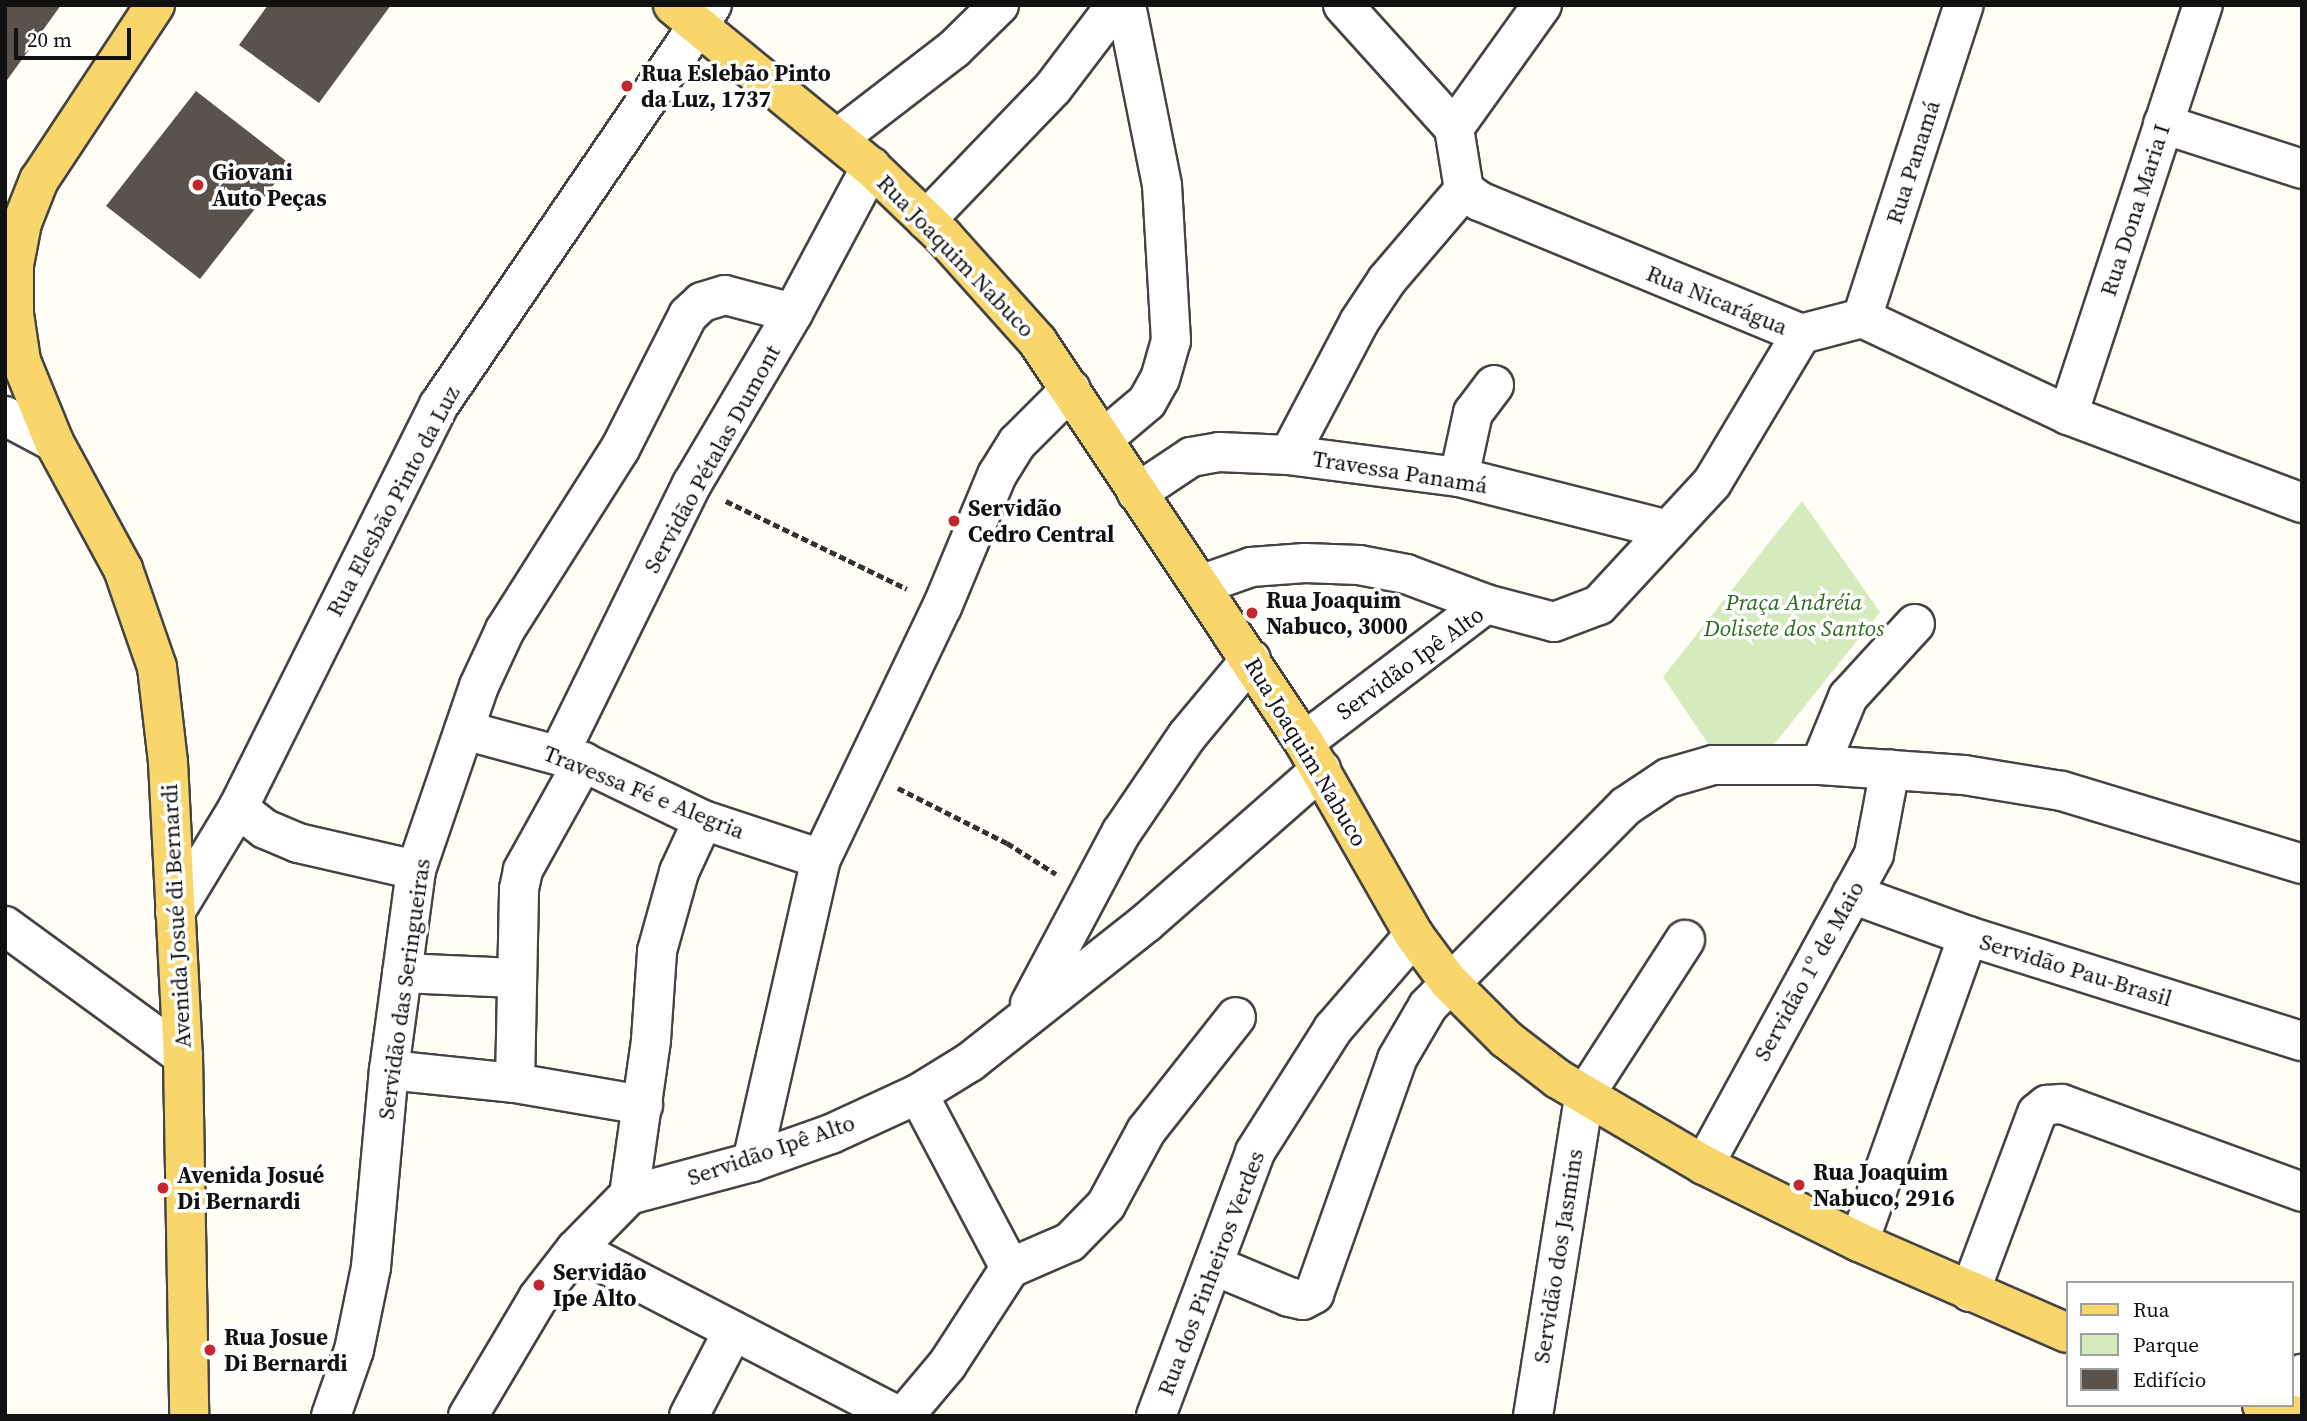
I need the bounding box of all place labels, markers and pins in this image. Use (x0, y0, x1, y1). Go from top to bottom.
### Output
place label: Rua Eslebão Pinto da Luz, 1737 (641, 59, 831, 113)
marker: Rua Eslebão Pinto da Luz, 1737 (619, 78, 635, 94)
place label: Giovani Auto Peças (212, 158, 327, 212)
marker: Giovani Auto Peças (190, 177, 206, 193)
place label: Servidão Cedro Central (968, 494, 1115, 548)
marker: Servidão Cedro Central (946, 513, 962, 529)
place label: Rua Joaquim Nabuco, 3000 (1266, 586, 1408, 640)
marker: Rua Joaquim Nabuco, 3000 (1244, 605, 1260, 621)
place label: Rua Joaquim Nabuco, 2916 (1813, 1158, 1955, 1212)
place label: Avenida Josué Di Bernardi (177, 1161, 324, 1215)
marker: Rua Joaquim Nabuco, 2916 (1791, 1177, 1807, 1193)
marker: Avenida Josué Di Bernardi (155, 1180, 171, 1196)
place label: Servidão Ipe Alto (553, 1258, 647, 1312)
marker: Servidão Ipe Alto (531, 1277, 547, 1293)
place label: Rua Josue Di Bernardi (224, 1323, 348, 1377)
marker: Rua Josue Di Bernardi (202, 1342, 218, 1358)

